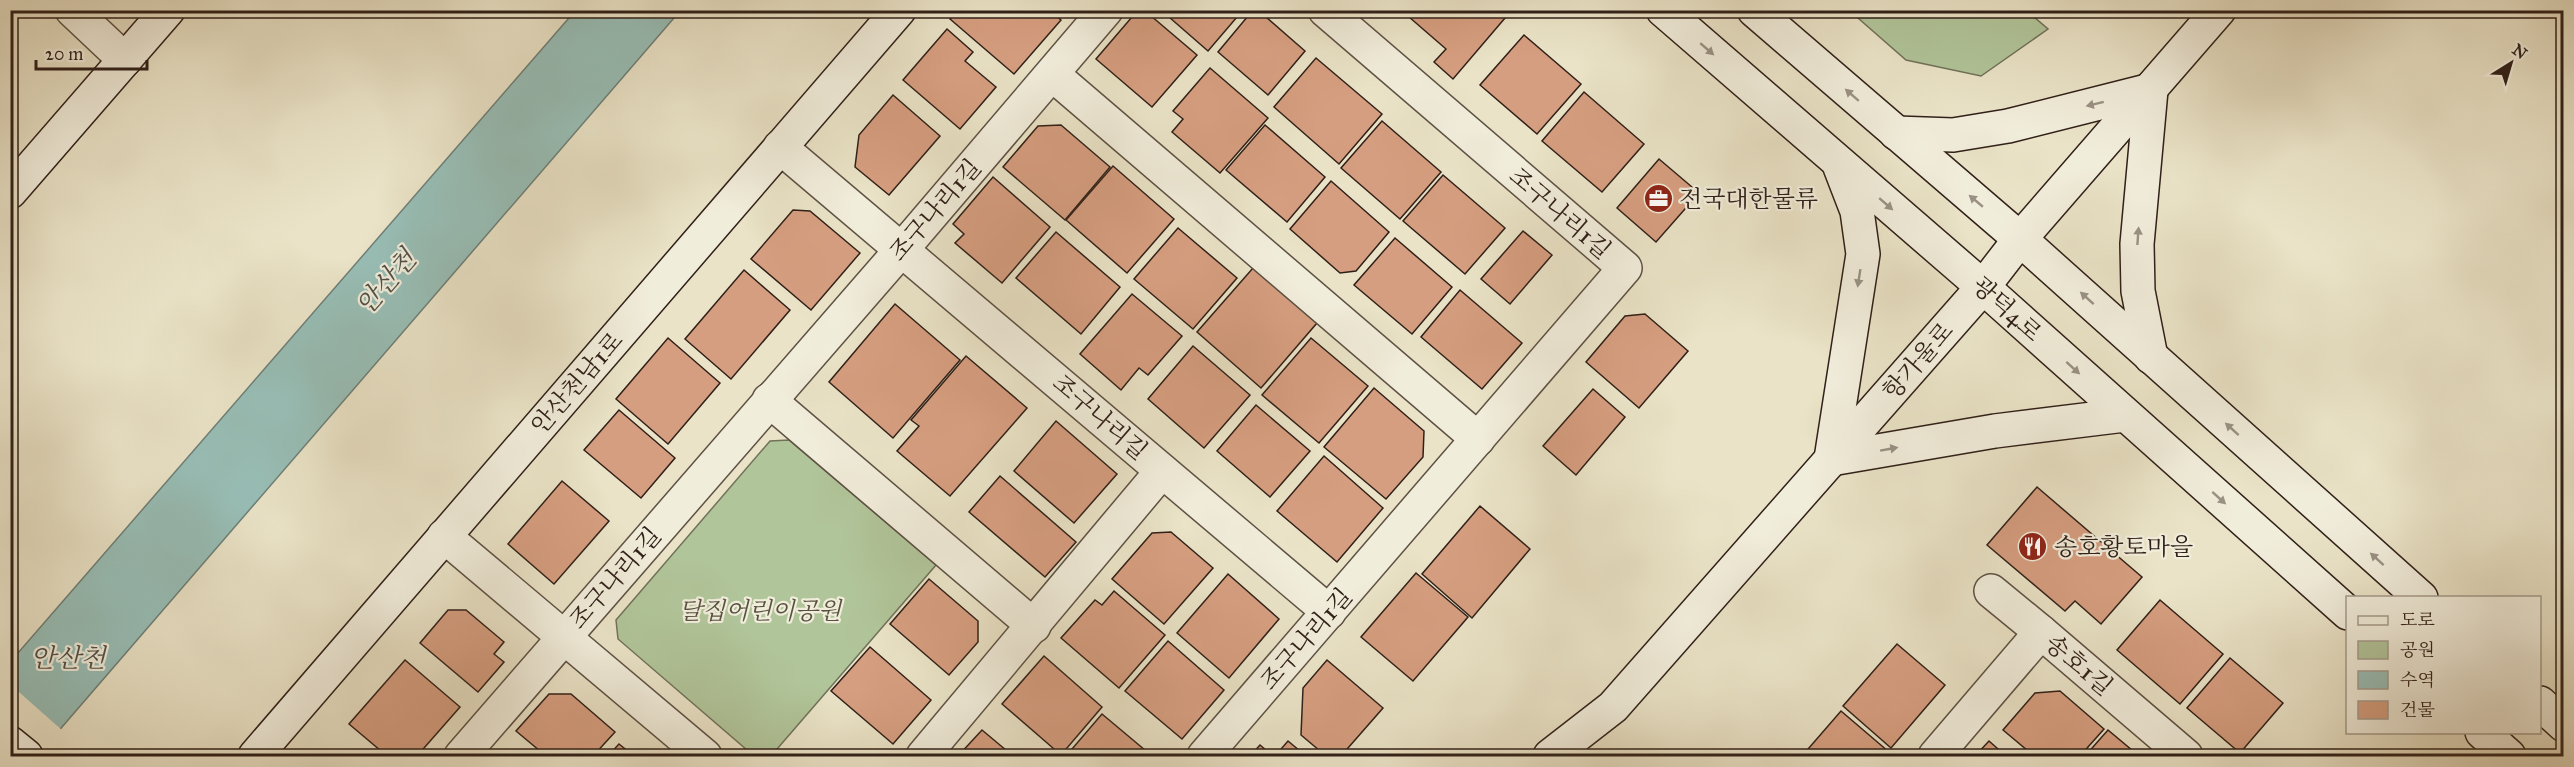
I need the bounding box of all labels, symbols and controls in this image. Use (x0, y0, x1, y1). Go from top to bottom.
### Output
scale bar (36, 33, 147, 71)
north arrow (2481, 33, 2541, 93)
text: N (2509, 40, 2531, 63)
one-way arrow (1699, 42, 1714, 55)
text: 20 m (45, 43, 83, 65)
one-way arrow (1845, 89, 1860, 102)
one-way arrow (2085, 100, 2103, 109)
street label: 조구나리1길 (883, 153, 987, 267)
street label: 조구나리1길 (1503, 161, 1617, 265)
office icon: 전국대한물류 (1642, 183, 1674, 215)
place label: 전국대한물류 (1679, 184, 1818, 214)
one-way arrow (1969, 195, 1984, 208)
one-way arrow (1878, 197, 1893, 210)
one-way arrow (2133, 227, 2142, 246)
water label: 안산천 (349, 242, 424, 321)
one-way arrow (1854, 269, 1863, 288)
street label: 광덕4로 (1966, 270, 2048, 348)
one-way arrow (2079, 291, 2094, 305)
street label: 항가울로 (1876, 316, 1960, 406)
street label: 안산천남1로 (525, 326, 629, 440)
one-way arrow (2066, 361, 2081, 375)
street label: 조구나리길 (1046, 368, 1154, 466)
one-way arrow (2224, 422, 2239, 436)
one-way arrow (1880, 444, 1899, 453)
one-way arrow (2211, 491, 2226, 504)
street label: 조구나리1길 (563, 521, 667, 635)
restaurant icon: 송호황토마을 (2017, 531, 2049, 563)
place label: 송호황토마을 (2054, 532, 2193, 562)
one-way arrow (2370, 553, 2385, 566)
street label: 조구나리1길 (1254, 582, 1358, 696)
park label: 달집어린이공원 (679, 596, 843, 626)
legend (2346, 596, 2541, 734)
text: 도로 (2400, 609, 2435, 631)
street label: 송호1길 (2039, 628, 2119, 702)
text: 공원 (2400, 639, 2435, 661)
water label: 안산천 (30, 642, 108, 674)
text: 수역 (2400, 669, 2435, 691)
text: 건물 (2400, 699, 2435, 721)

